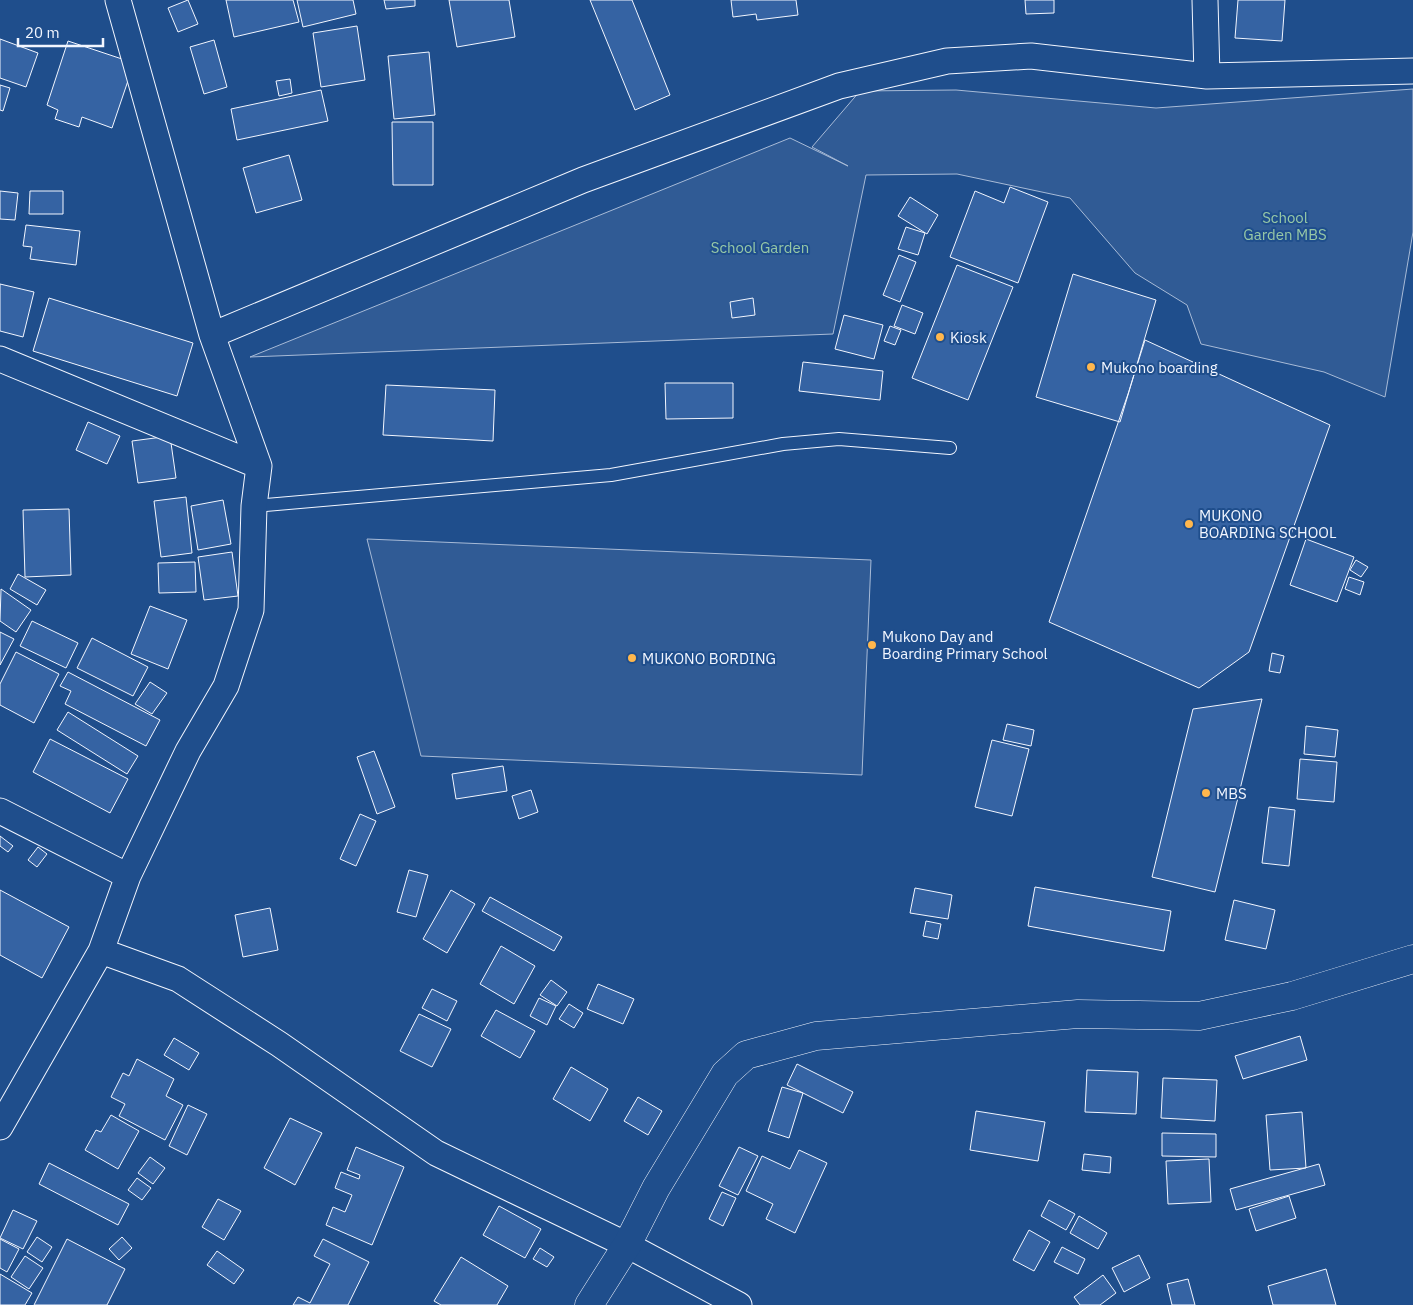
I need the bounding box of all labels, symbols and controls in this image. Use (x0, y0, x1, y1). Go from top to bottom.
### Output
scale bar (18, 15, 102, 47)
text: 20 m (25, 23, 60, 42)
park label: School Garden MBS (1243, 208, 1327, 244)
park label: School Garden (711, 238, 809, 257)
place label: Kiosk (950, 328, 987, 347)
marker: Kiosk (934, 331, 946, 343)
place label: Mukono boarding (1101, 358, 1218, 377)
marker: Mukono boarding (1085, 361, 1097, 373)
place label: MUKONO BOARDING SCHOOL (1199, 506, 1337, 542)
marker: MUKONO BOARDING SCHOOL (1183, 518, 1195, 530)
place label: Mukono Day and Boarding Primary School (882, 627, 1048, 663)
marker: Mukono Day and Boarding Primary School (866, 639, 878, 651)
place label: MUKONO BORDING (642, 649, 776, 668)
marker: MUKONO BORDING (626, 652, 638, 664)
place label: MBS (1216, 784, 1247, 803)
marker: MBS (1200, 787, 1212, 799)

